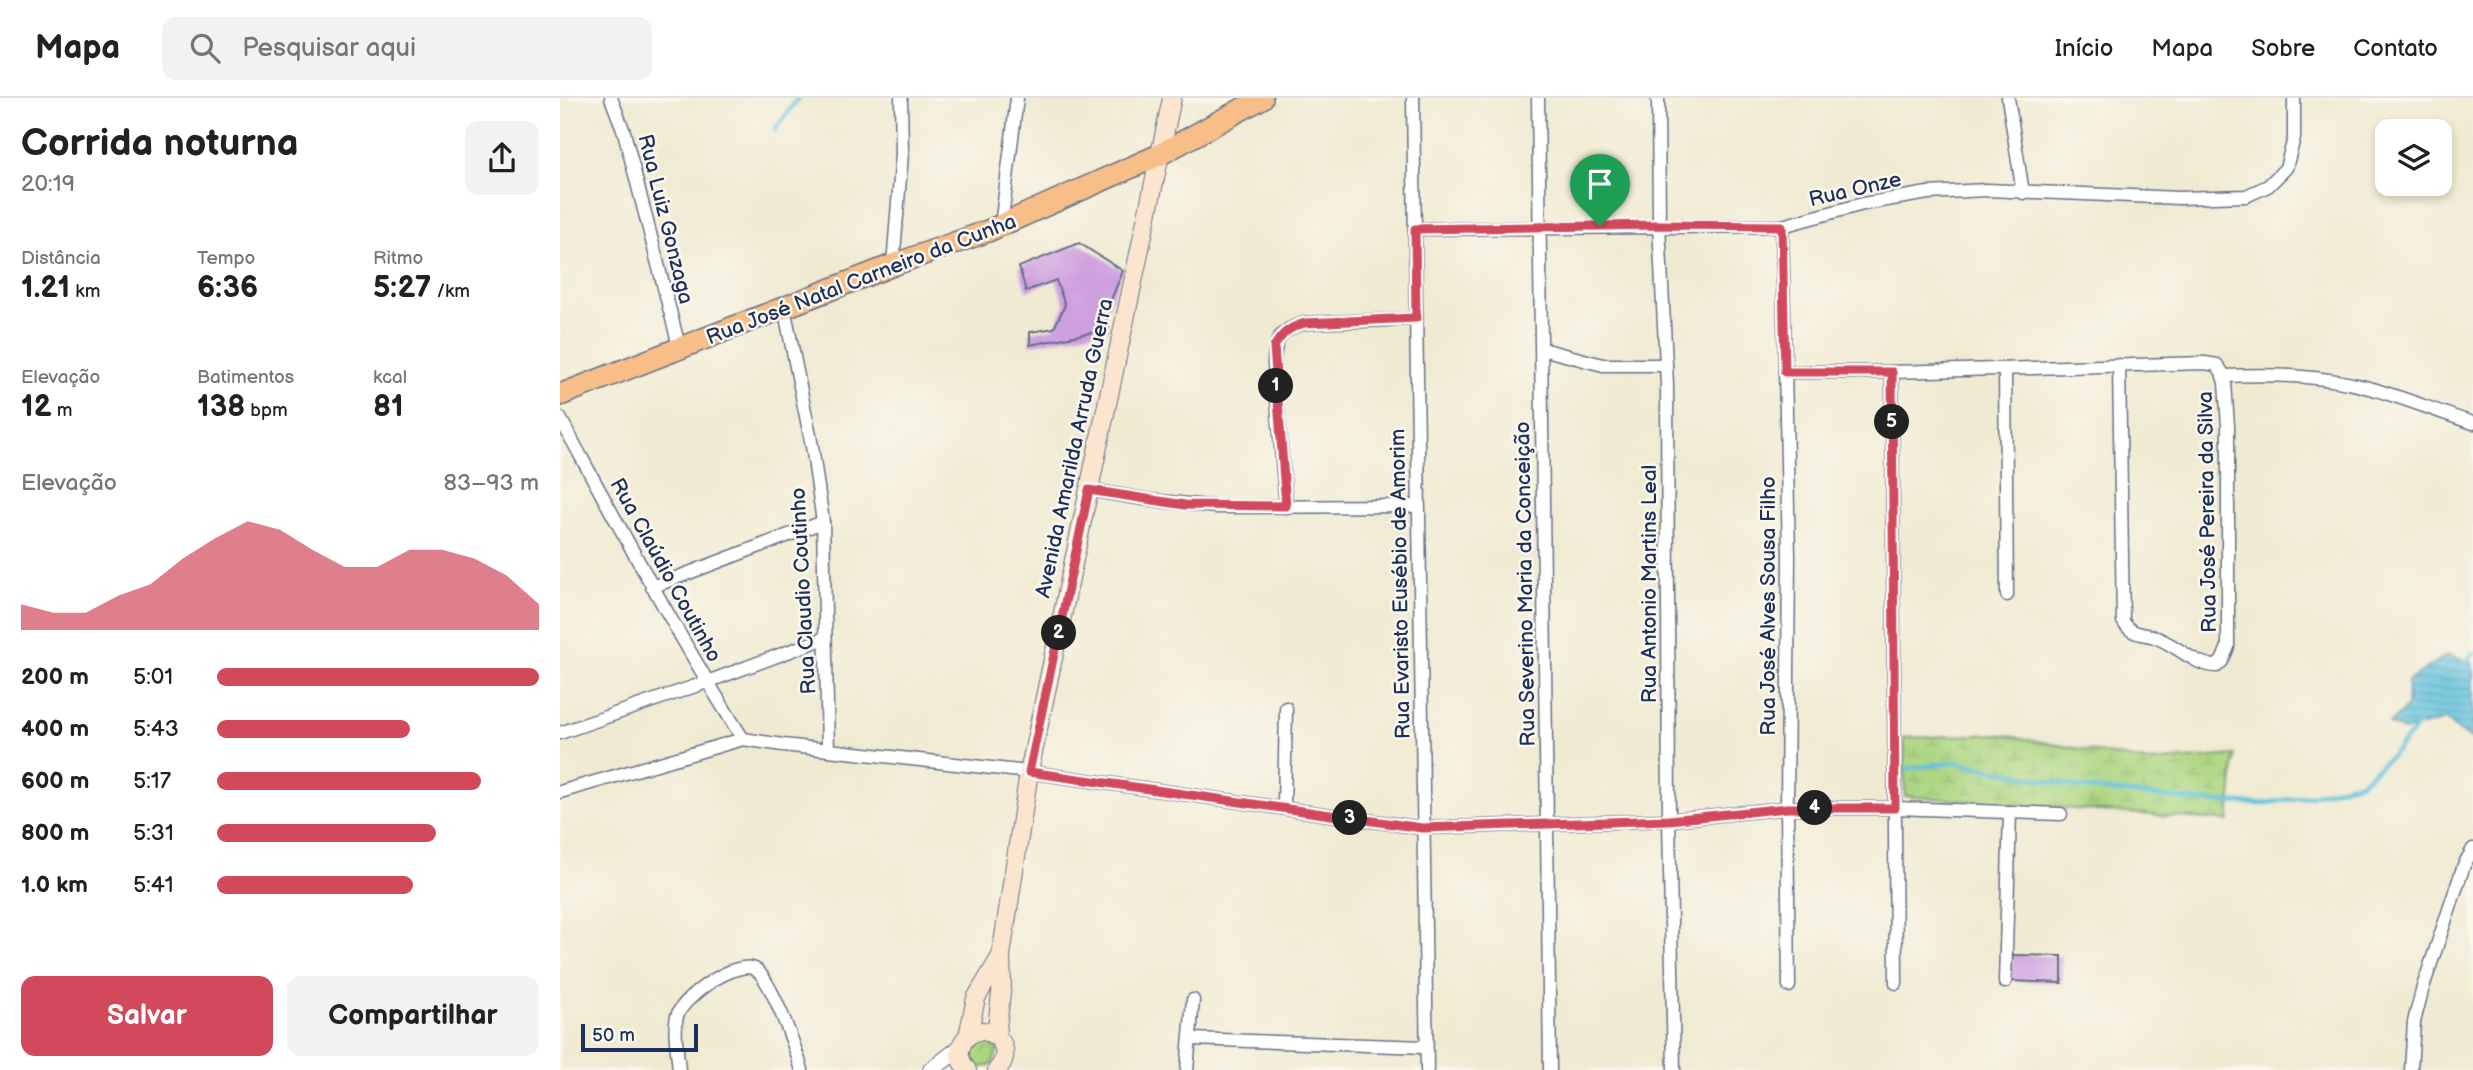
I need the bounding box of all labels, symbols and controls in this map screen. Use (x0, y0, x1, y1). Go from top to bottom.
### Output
search box (162, 17, 652, 80)
text: Mapa (35, 28, 120, 68)
icon: search (186, 29, 224, 67)
text: Pesquisar aqui (242, 33, 416, 64)
text: Início (2055, 34, 2113, 63)
text: Mapa (2151, 34, 2213, 63)
text: Sobre (2251, 34, 2315, 63)
text: Contato (2353, 34, 2438, 63)
map controls (2375, 119, 2452, 196)
button: layers (2375, 119, 2452, 196)
text: Corrida noturna (21, 121, 299, 166)
button: share (465, 121, 539, 195)
street label: Rua Luiz Gonzaga (632, 132, 699, 306)
pin (1570, 154, 1630, 226)
icon: arrive (1581, 165, 1619, 203)
street label: Rua Onze (1806, 167, 1904, 212)
text: 20:19 (21, 170, 75, 198)
street label: Rua José Natal Carneiro da Cunha (703, 209, 1020, 350)
text: Distância (21, 247, 101, 270)
text: Tempo (197, 247, 255, 270)
text: Ritmo (373, 247, 423, 270)
text: 1.21 (21, 270, 70, 306)
text: 6:36 (197, 270, 258, 306)
text: 5:27 (373, 270, 431, 306)
text: km (70, 280, 100, 303)
text: /km (431, 280, 470, 303)
street label: Avenida Amarilda Arruda Guerra (1031, 296, 1118, 600)
text: Elevação (21, 366, 100, 389)
text: Batimentos (197, 366, 294, 389)
text: kcal (373, 366, 407, 389)
pin: 1 (1258, 368, 1294, 404)
text: 1 (1272, 374, 1280, 397)
text: 12 (21, 389, 52, 425)
text: 138 (197, 389, 245, 425)
text: 81 (373, 389, 404, 425)
street label: Rua José Pereira da Silva (2193, 391, 2222, 633)
text: m (52, 399, 72, 422)
text: bpm (245, 399, 288, 422)
pin: 5 (1874, 404, 1910, 440)
text: 5 (1886, 410, 1897, 433)
street label: Rua Severino Maria da Conceição (1510, 421, 1541, 747)
street label: Rua Evaristo Eusébio de Amorim (1385, 429, 1416, 739)
street label: Rua Antonio Martins Leal (1637, 465, 1662, 703)
text: Elevação (21, 469, 117, 497)
text: 83–93 m (444, 469, 539, 497)
street label: Rua Claúdio Coutinho (605, 474, 727, 667)
street label: Rua José Alves Sousa Filho (1756, 476, 1781, 736)
street label: Rua Claudio Coutinho (786, 487, 821, 695)
pin: 2 (1042, 616, 1076, 650)
text: 2 (1053, 621, 1064, 644)
text: 200 m (21, 663, 89, 691)
text: 5:01 (133, 663, 173, 691)
text: 400 m (21, 715, 89, 743)
text: 5:43 (133, 715, 179, 743)
text: 600 m (21, 767, 89, 795)
text: 5:17 (133, 767, 171, 795)
pin: 4 (1798, 790, 1832, 826)
text: 4 (1809, 796, 1820, 819)
pin: 3 (1332, 800, 1368, 836)
text: 3 (1344, 806, 1355, 829)
text: 800 m (21, 819, 89, 847)
text: 5:31 (133, 819, 174, 847)
text: 1.0 km (21, 871, 88, 899)
text: 5:41 (133, 871, 174, 899)
button: Salvar (21, 976, 273, 1056)
button: Compartilhar (287, 976, 539, 1056)
scale bar (581, 1021, 698, 1053)
text: 50 m (592, 1024, 635, 1047)

